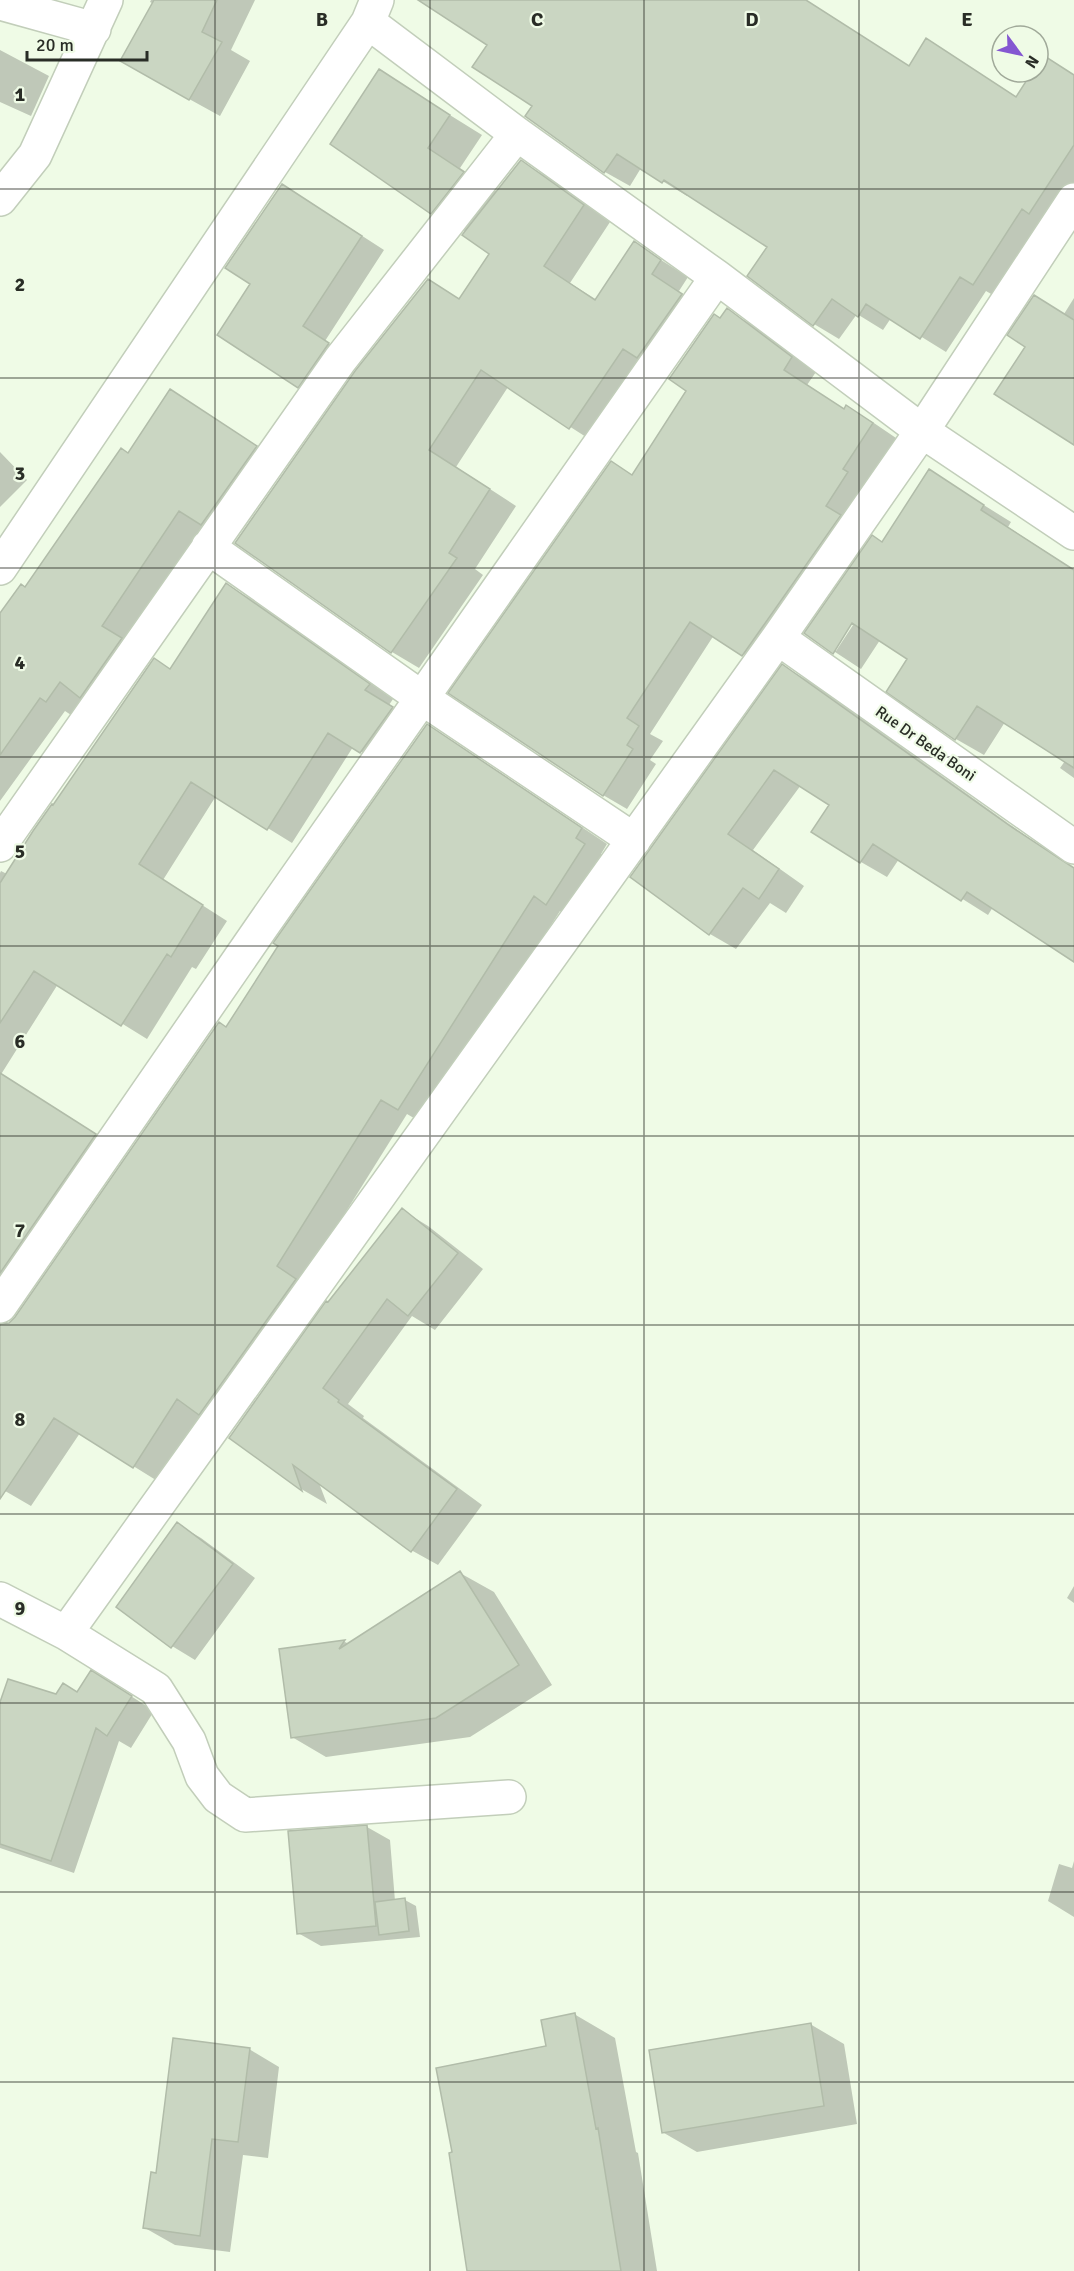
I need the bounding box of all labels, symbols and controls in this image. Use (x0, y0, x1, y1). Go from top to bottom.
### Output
text: B (316, 7, 328, 32)
text: C (531, 7, 543, 32)
text: D (745, 7, 759, 32)
text: E (961, 7, 973, 32)
scale bar (27, 24, 147, 62)
north arrow (990, 24, 1050, 84)
text: 20 m (36, 34, 74, 56)
text: N (1020, 52, 1043, 72)
text: 1 (15, 82, 26, 107)
text: 2 (15, 272, 25, 297)
text: 3 (15, 461, 25, 486)
text: 4 (15, 650, 26, 675)
street label: Rue Dr Beda Boni (871, 702, 980, 786)
text: 5 (15, 839, 25, 864)
text: 6 (15, 1029, 26, 1054)
text: 7 (15, 1218, 26, 1243)
text: 8 (15, 1407, 26, 1432)
text: 9 (15, 1596, 26, 1621)

